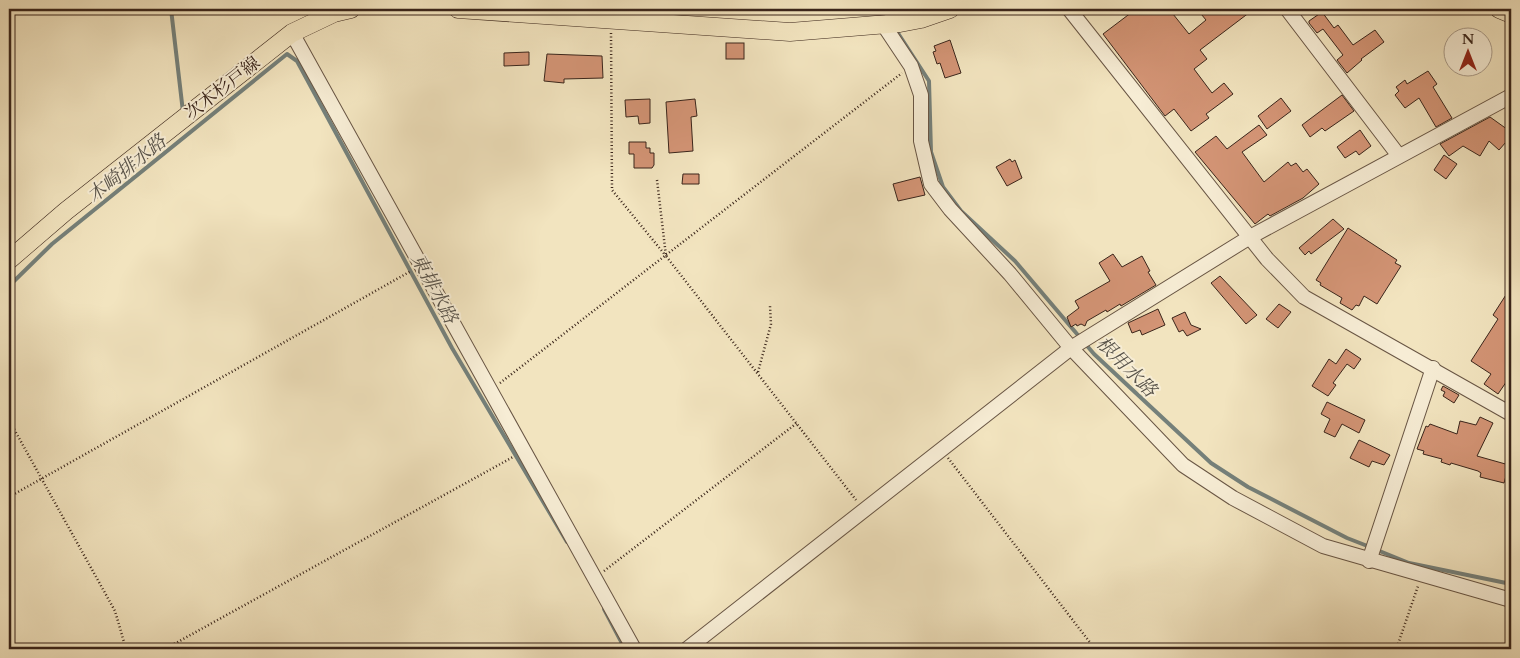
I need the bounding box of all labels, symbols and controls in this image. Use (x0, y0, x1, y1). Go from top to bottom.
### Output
north arrow (1442, 28, 1492, 78)
text: N (1462, 30, 1474, 49)
street label: 次木杉戸線 (179, 51, 265, 126)
water label: 木崎排水路 (82, 128, 173, 209)
water label: 東排水路 (405, 249, 464, 330)
water label: 根用水路 (1090, 331, 1164, 404)

